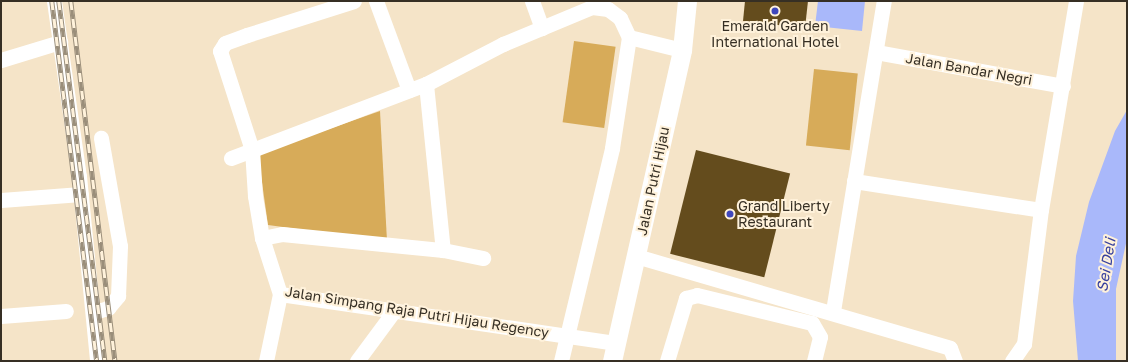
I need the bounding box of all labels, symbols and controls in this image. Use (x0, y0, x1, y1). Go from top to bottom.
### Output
marker: Emerald Garden International Hotel (770, 6, 780, 16)
place label: Emerald Garden International Hotel (711, 18, 839, 50)
street label: Jalan Bandar Negri (904, 50, 1034, 88)
street label: Jalan Putri Hijau (633, 125, 673, 237)
place label: Grand Liberty Restaurant (738, 198, 830, 230)
marker: Grand Liberty Restaurant (725, 209, 735, 219)
water label: Sei Deli (1093, 237, 1119, 293)
street label: Jalan Simpang Raja Putri Hijau Regency (284, 283, 550, 341)

